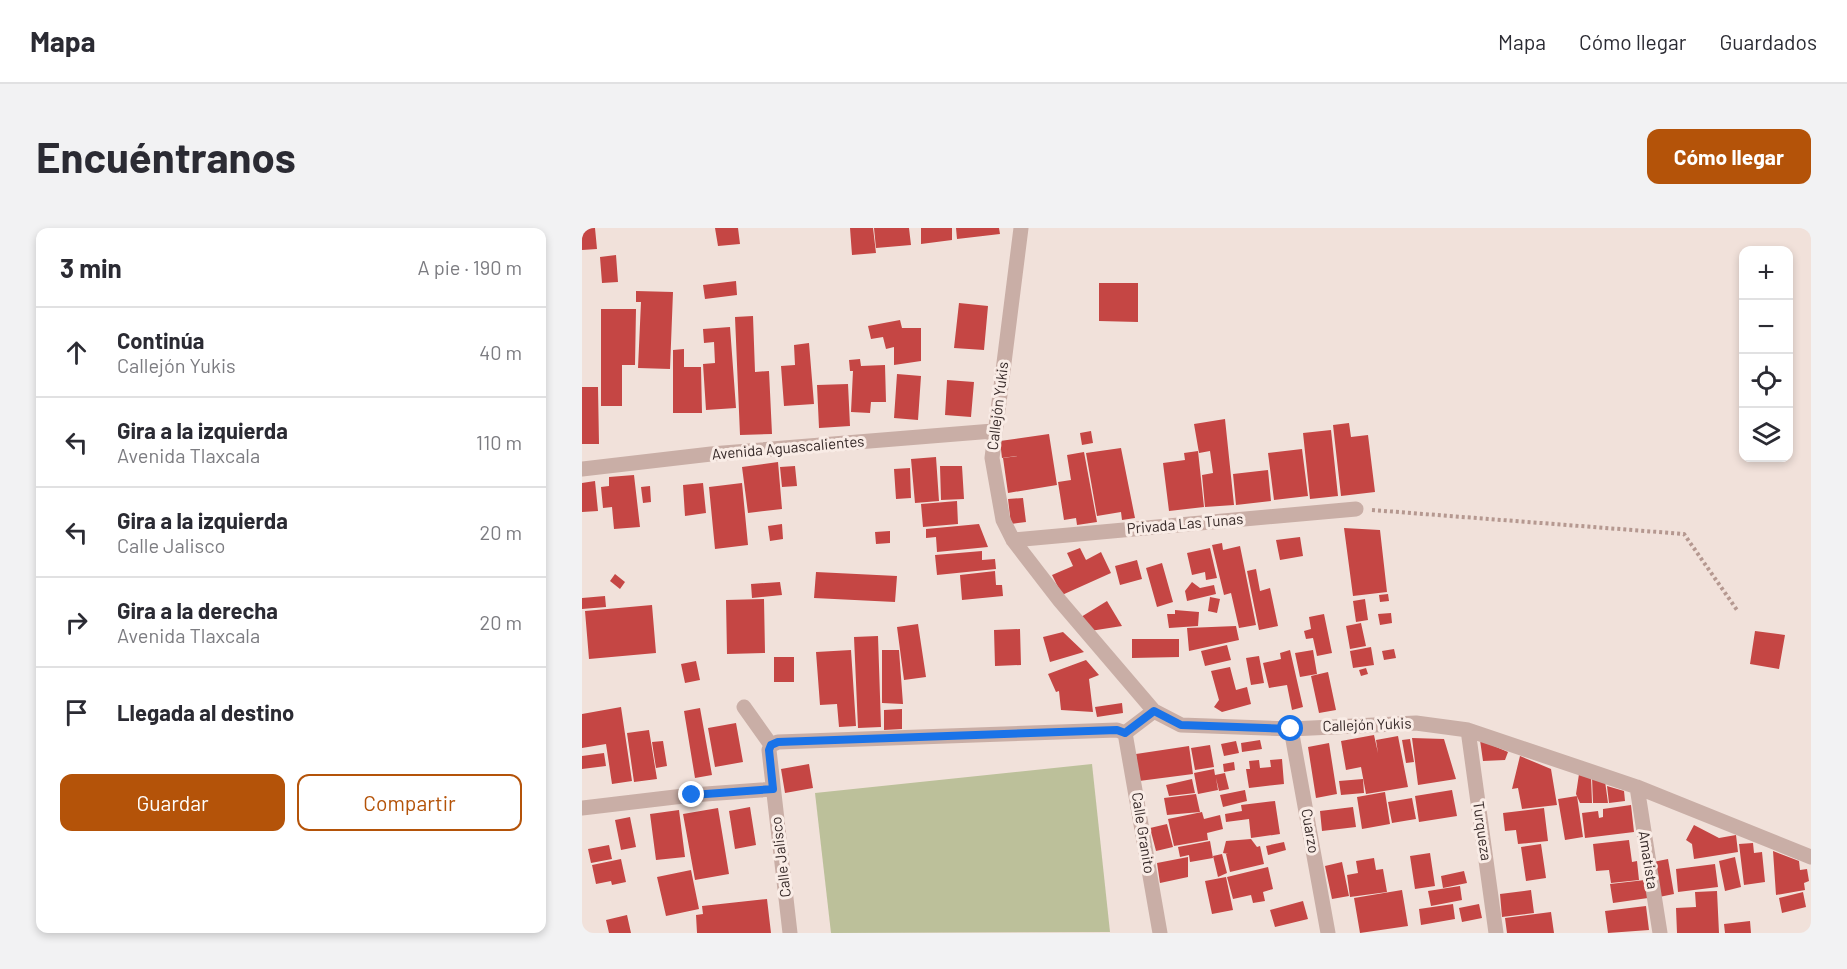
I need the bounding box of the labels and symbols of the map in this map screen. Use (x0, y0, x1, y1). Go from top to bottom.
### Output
street label: Callejón Yukis (983, 361, 1011, 451)
street label: Avenida Aguascalientes (711, 431, 865, 463)
street label: Privada Las Tunas (1126, 509, 1244, 537)
street label: Callejón Yukis (1322, 713, 1412, 735)
route start (1277, 715, 1303, 741)
route end (678, 781, 704, 807)
street label: Calle Granito (1129, 791, 1159, 875)
street label: Turqueza (1470, 800, 1496, 862)
street label: Cuarzo (1298, 807, 1324, 855)
street label: Calle Jalisco (766, 816, 794, 899)
street label: Amatista (1636, 829, 1662, 890)

